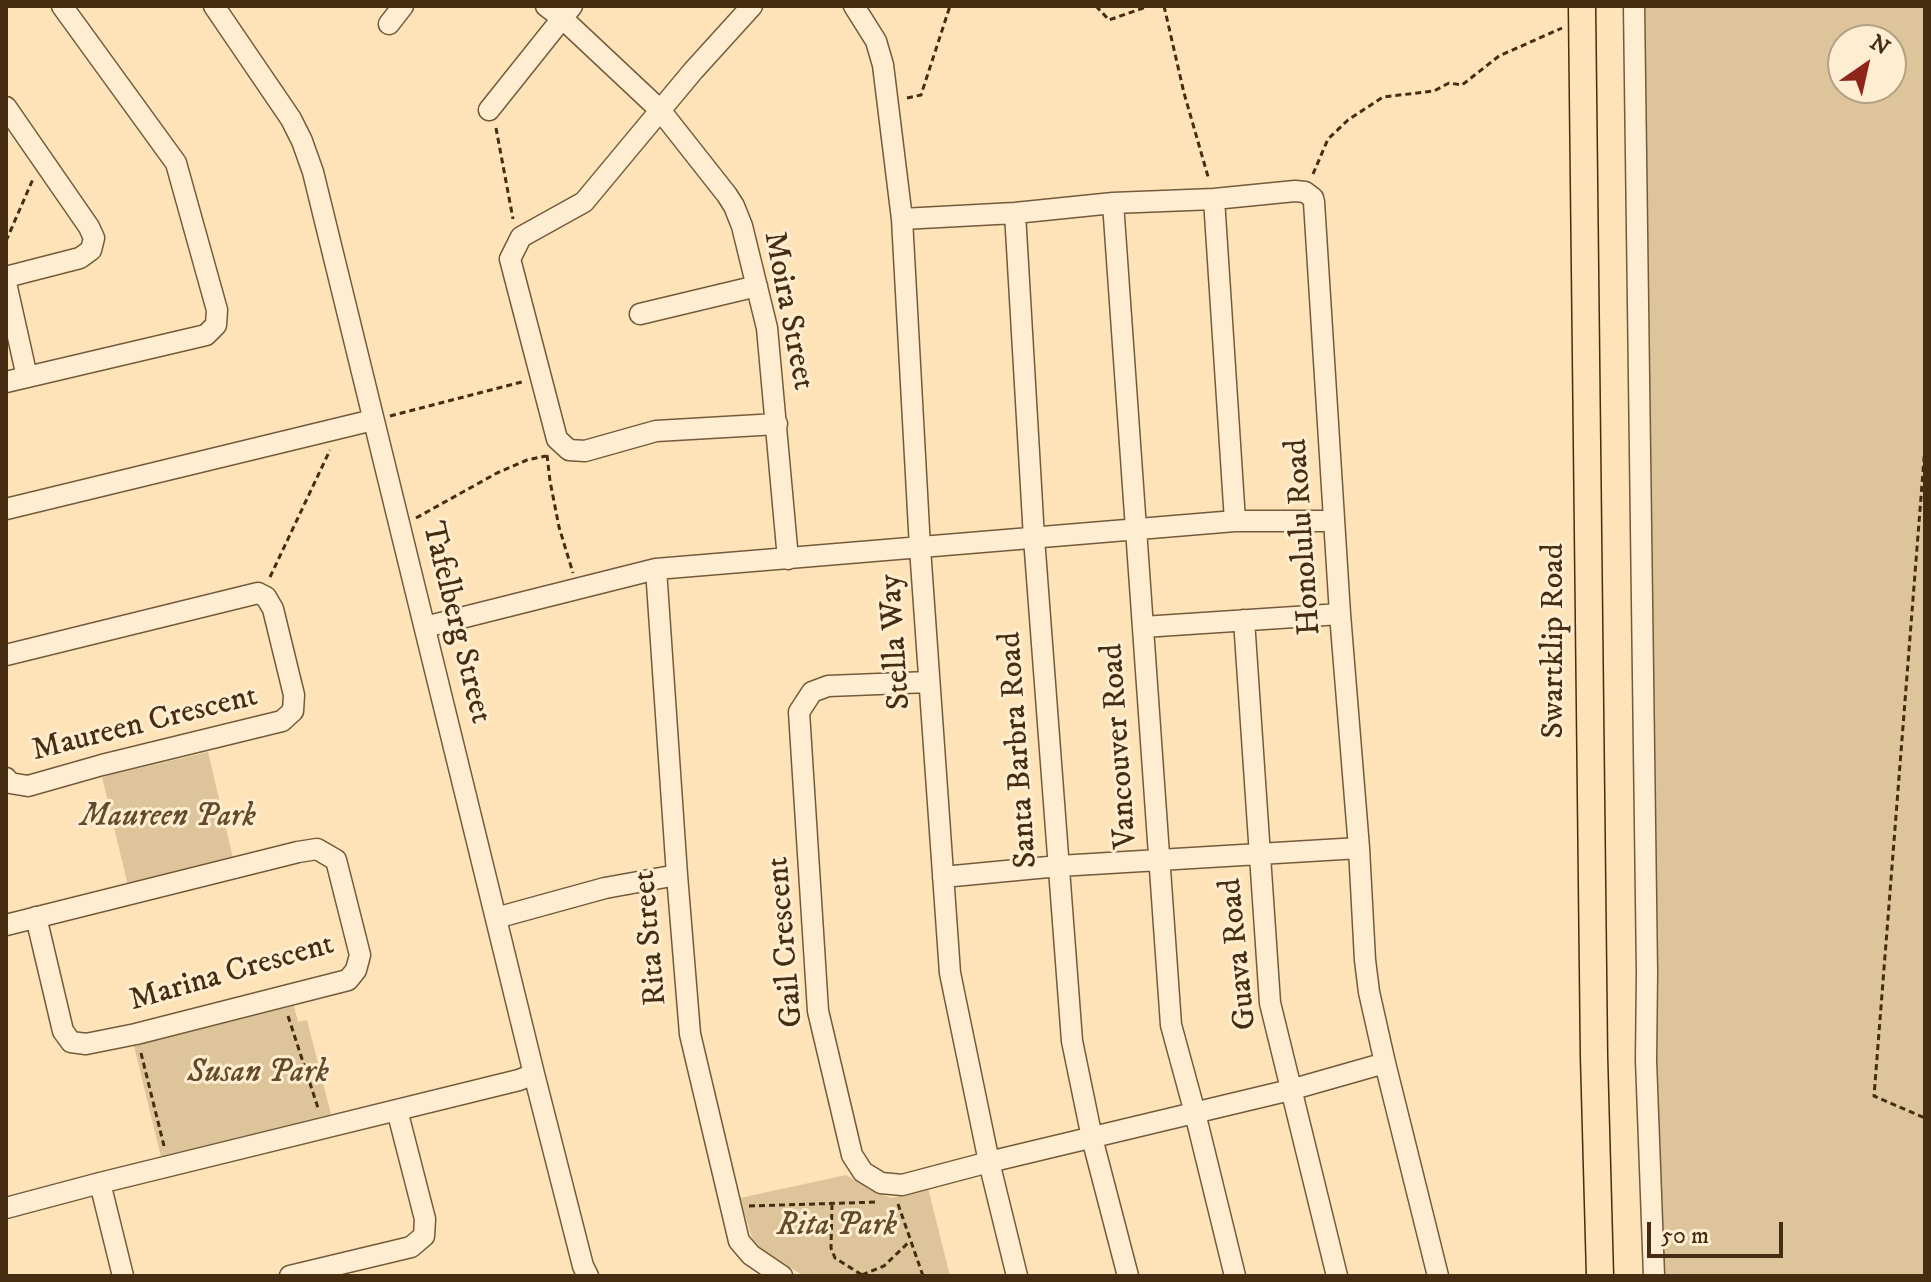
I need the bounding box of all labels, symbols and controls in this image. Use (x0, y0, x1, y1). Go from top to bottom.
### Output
north arrow (1827, 24, 1907, 104)
text: N (1865, 29, 1895, 62)
street label: Moira Street (753, 228, 821, 394)
street label: Honolulu Road (1279, 437, 1331, 637)
street label: Tafelberg Street (411, 518, 499, 728)
street label: Swartklip Road (1536, 543, 1574, 739)
street label: Stella Way (873, 573, 921, 711)
street label: Santa Barbra Road (993, 631, 1047, 869)
street label: Vancouver Road (1095, 642, 1147, 850)
street label: Maureen Crescent (28, 678, 262, 772)
park label: Maureen Park (80, 799, 256, 837)
street label: Gail Crescent (760, 855, 814, 1029)
street label: Rita Street (627, 869, 677, 1007)
street label: Guava Road (1213, 876, 1267, 1032)
street label: Marina Crescent (125, 926, 339, 1022)
park label: Susan Park (187, 1055, 329, 1093)
scale bar (1651, 1206, 1787, 1256)
park label: Rita Park (777, 1208, 897, 1246)
text: 50 m (1661, 1221, 1709, 1251)

